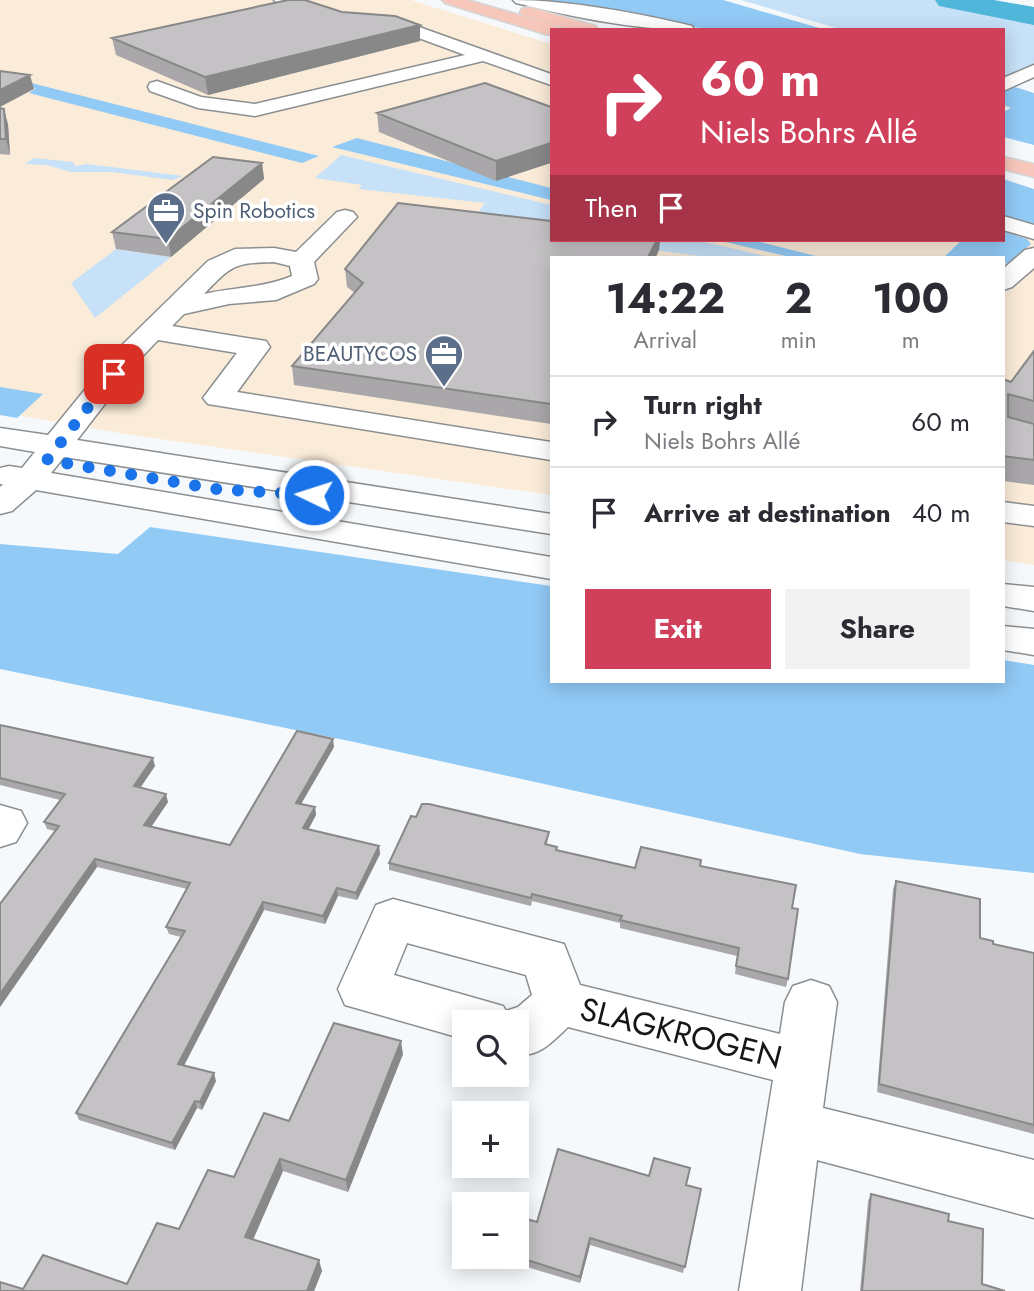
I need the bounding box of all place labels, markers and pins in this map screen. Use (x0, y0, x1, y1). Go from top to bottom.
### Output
office icon: Spin Robotics (145, 190, 187, 245)
place label: Spin Robotics (193, 196, 315, 226)
office icon: BEAUTYCOS (423, 333, 465, 388)
place label: BEAUTYCOS (303, 339, 417, 369)
pin (84, 344, 144, 404)

